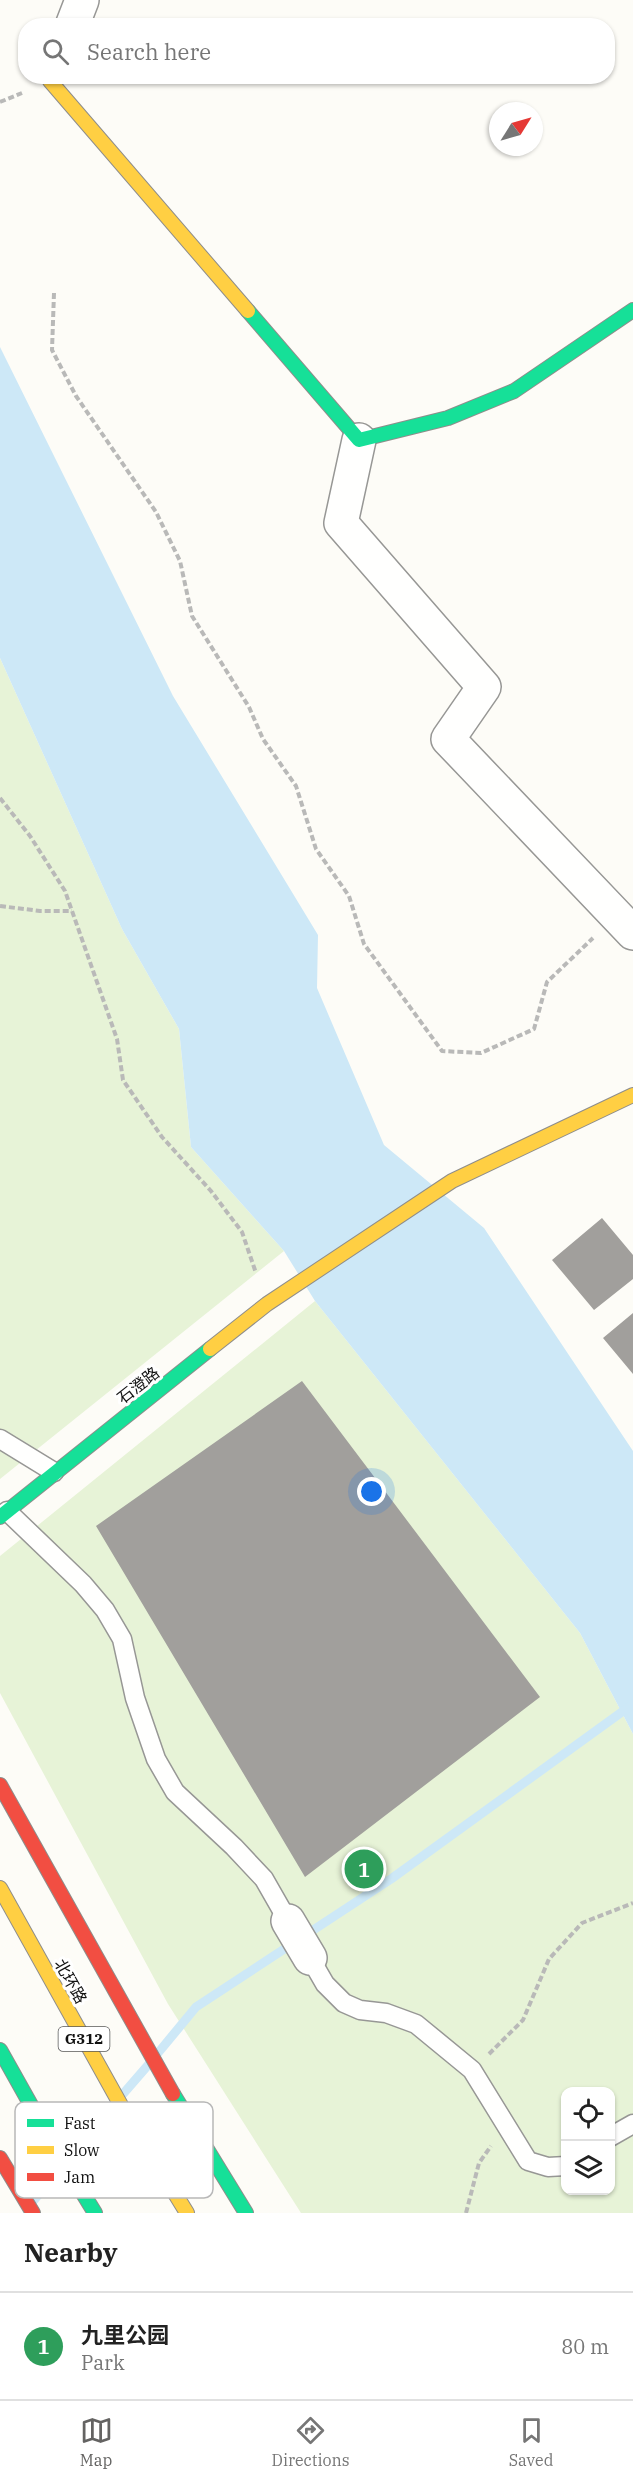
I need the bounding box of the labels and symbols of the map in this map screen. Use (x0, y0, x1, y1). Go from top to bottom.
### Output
north arrow (489, 102, 543, 156)
street label: 石澄路 (113, 1362, 163, 1408)
your location (357, 1477, 386, 1506)
pin: 1 (344, 1846, 384, 1892)
street label: 北环路 (51, 1955, 91, 2007)
road number: G312 (58, 2027, 110, 2051)
legend (15, 2102, 213, 2198)
text: Fast (64, 2113, 96, 2133)
text: Slow (64, 2140, 100, 2160)
text: Jam (64, 2167, 95, 2187)

